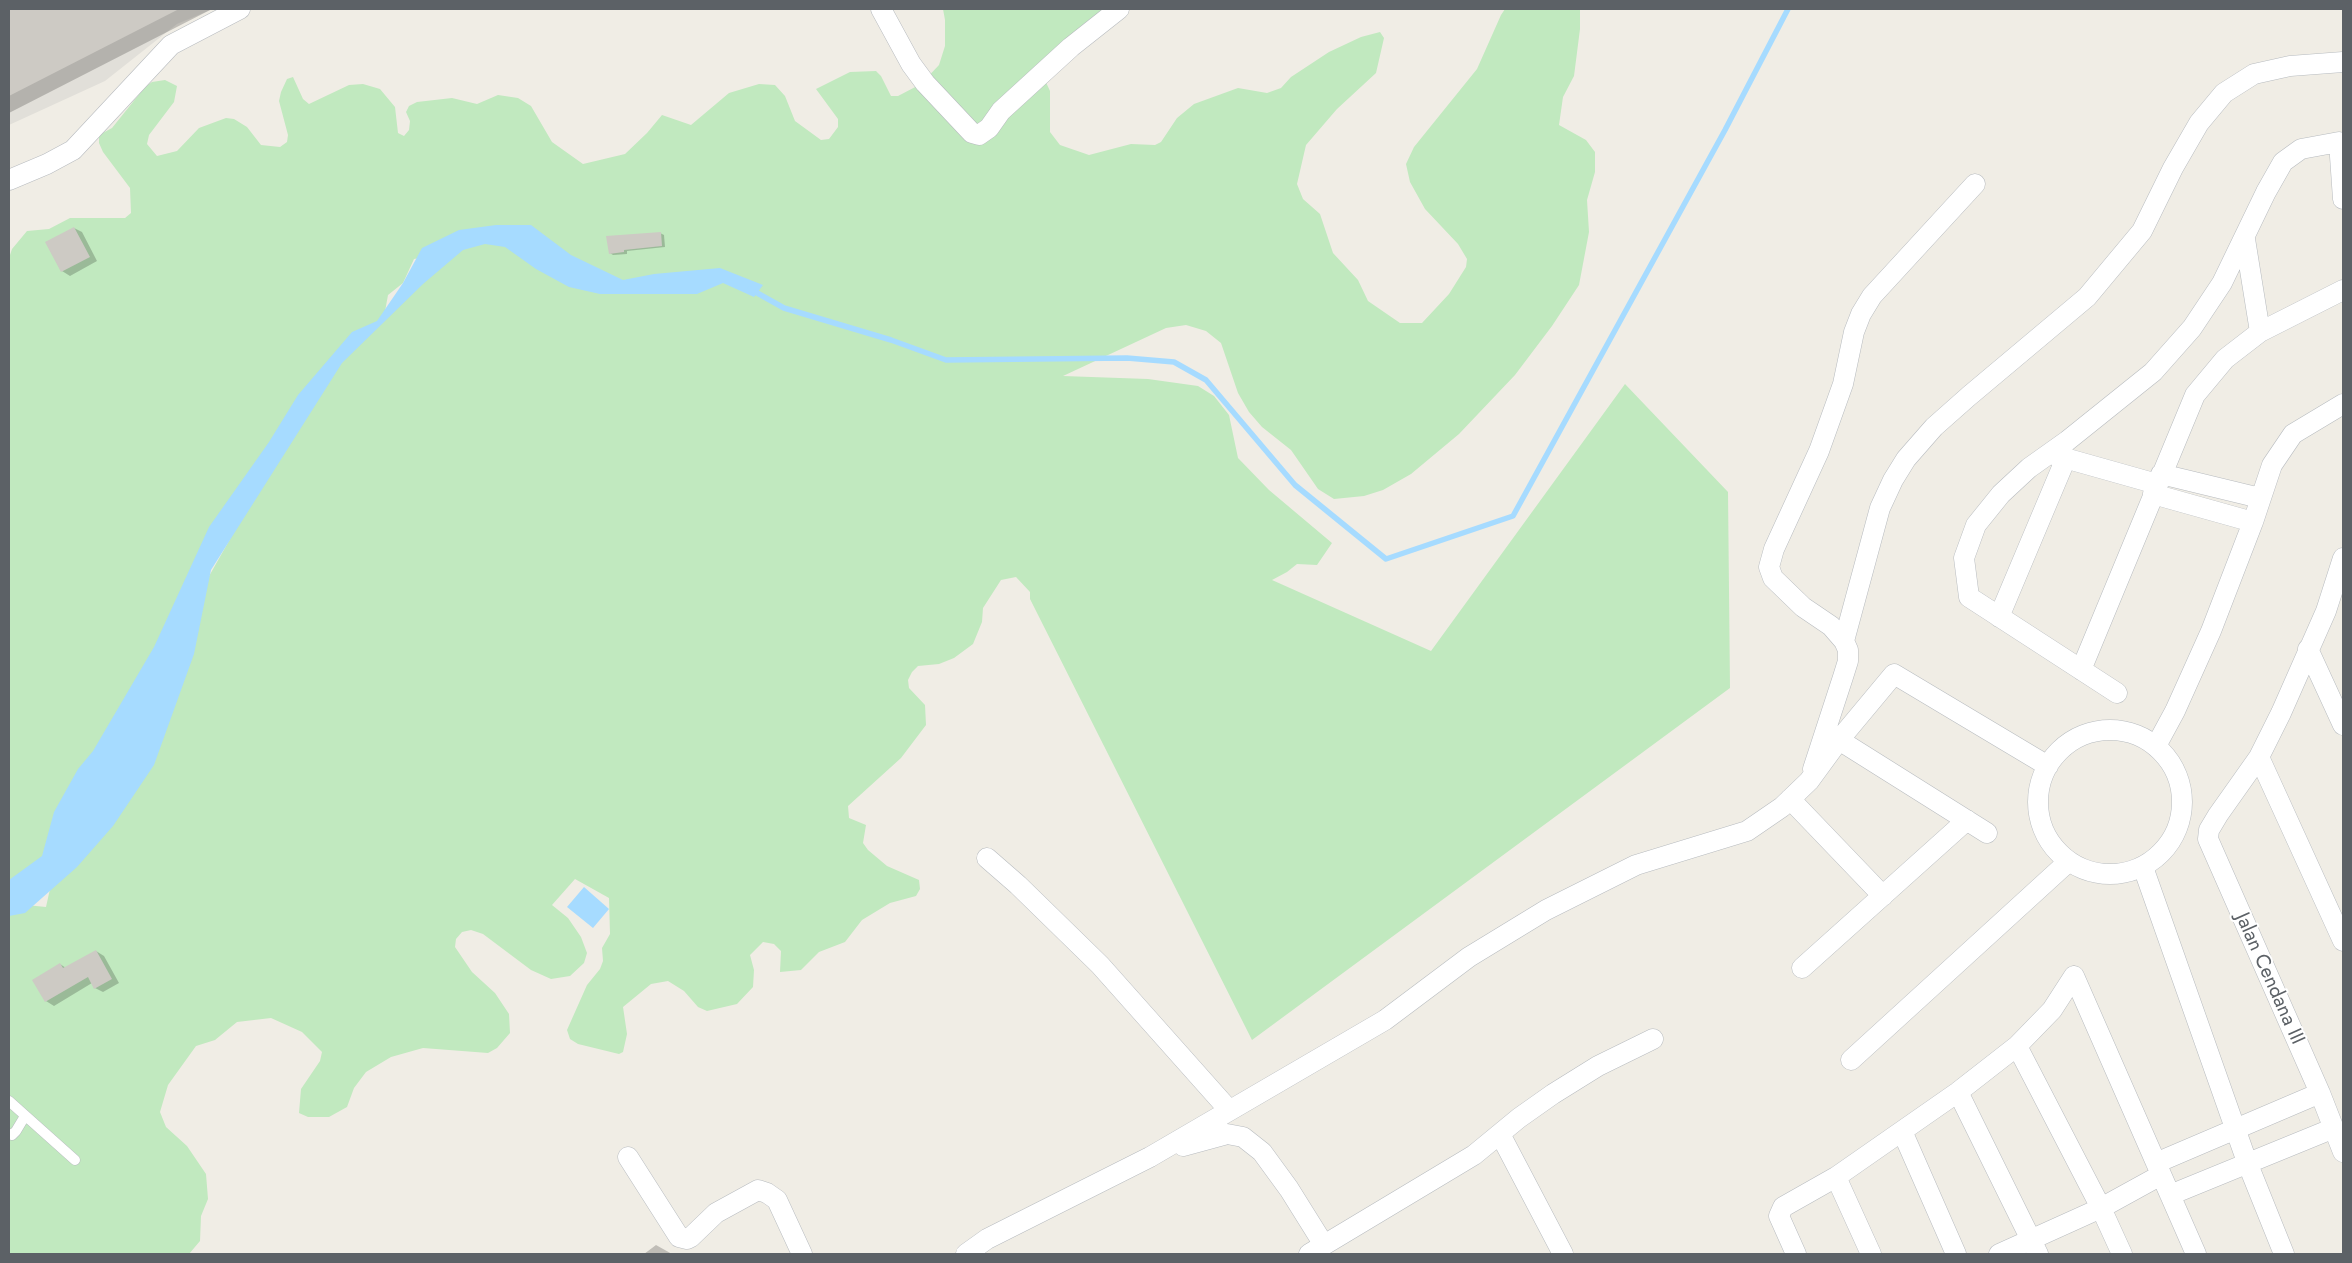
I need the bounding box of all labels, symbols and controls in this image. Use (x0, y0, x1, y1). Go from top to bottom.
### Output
street label: Jalan Cendana III (2229, 909, 2309, 1049)

